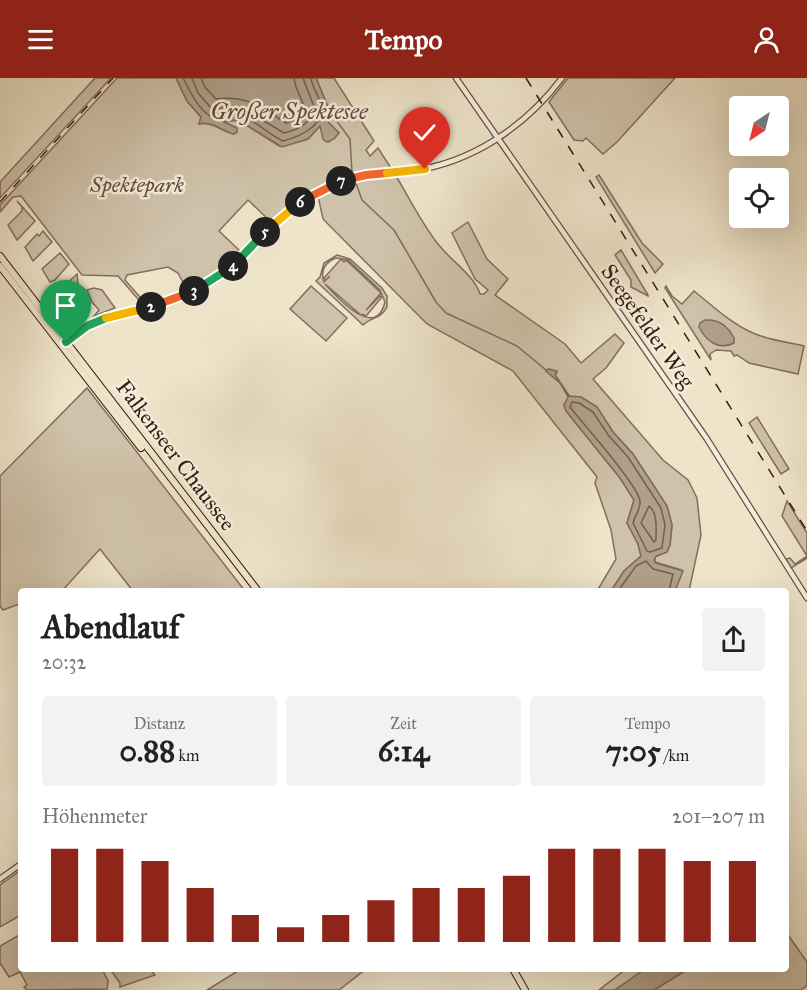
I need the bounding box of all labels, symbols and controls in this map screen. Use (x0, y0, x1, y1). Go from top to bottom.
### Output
icon: menu (24, 23, 57, 56)
text: Tempo (365, 23, 442, 56)
icon: person (750, 23, 783, 56)
water label: Großer Spektesee (210, 96, 369, 126)
north arrow (729, 96, 789, 156)
map controls (729, 96, 789, 228)
pin (399, 107, 450, 169)
icon: check (408, 116, 441, 149)
pin: 7 (326, 166, 356, 196)
button: locate (729, 168, 789, 228)
park label: Spektepark (89, 171, 184, 198)
text: 7 (337, 171, 345, 190)
pin: 6 (285, 187, 315, 217)
text: 6 (296, 192, 304, 211)
pin: 5 (250, 217, 280, 247)
text: 5 (261, 222, 269, 241)
pin: 4 (218, 251, 248, 281)
text: 4 (229, 256, 237, 275)
street label: Seegefelder Weg (595, 259, 701, 394)
pin: 3 (179, 276, 209, 306)
pin (40, 280, 91, 342)
text: 3 (191, 281, 197, 300)
icon: arrive (49, 289, 82, 322)
pin: 2 (136, 292, 166, 322)
text: 2 (147, 297, 155, 316)
street label: Falkenseer Chaussee (110, 374, 242, 536)
text: Abendlauf (42, 607, 180, 647)
button: share (702, 608, 765, 671)
text: 20:32 (42, 650, 86, 674)
text: Distanz (134, 714, 185, 733)
text: Zeit (390, 714, 417, 733)
text: Tempo (625, 714, 670, 733)
text: 0.88 (120, 733, 175, 769)
text: 6:14 (378, 733, 429, 769)
text: 7:05 (606, 733, 661, 769)
text: km (175, 746, 199, 765)
text: /km (661, 746, 689, 765)
text: Höhenmeter (42, 804, 147, 828)
text: 201–207 m (672, 804, 765, 828)

